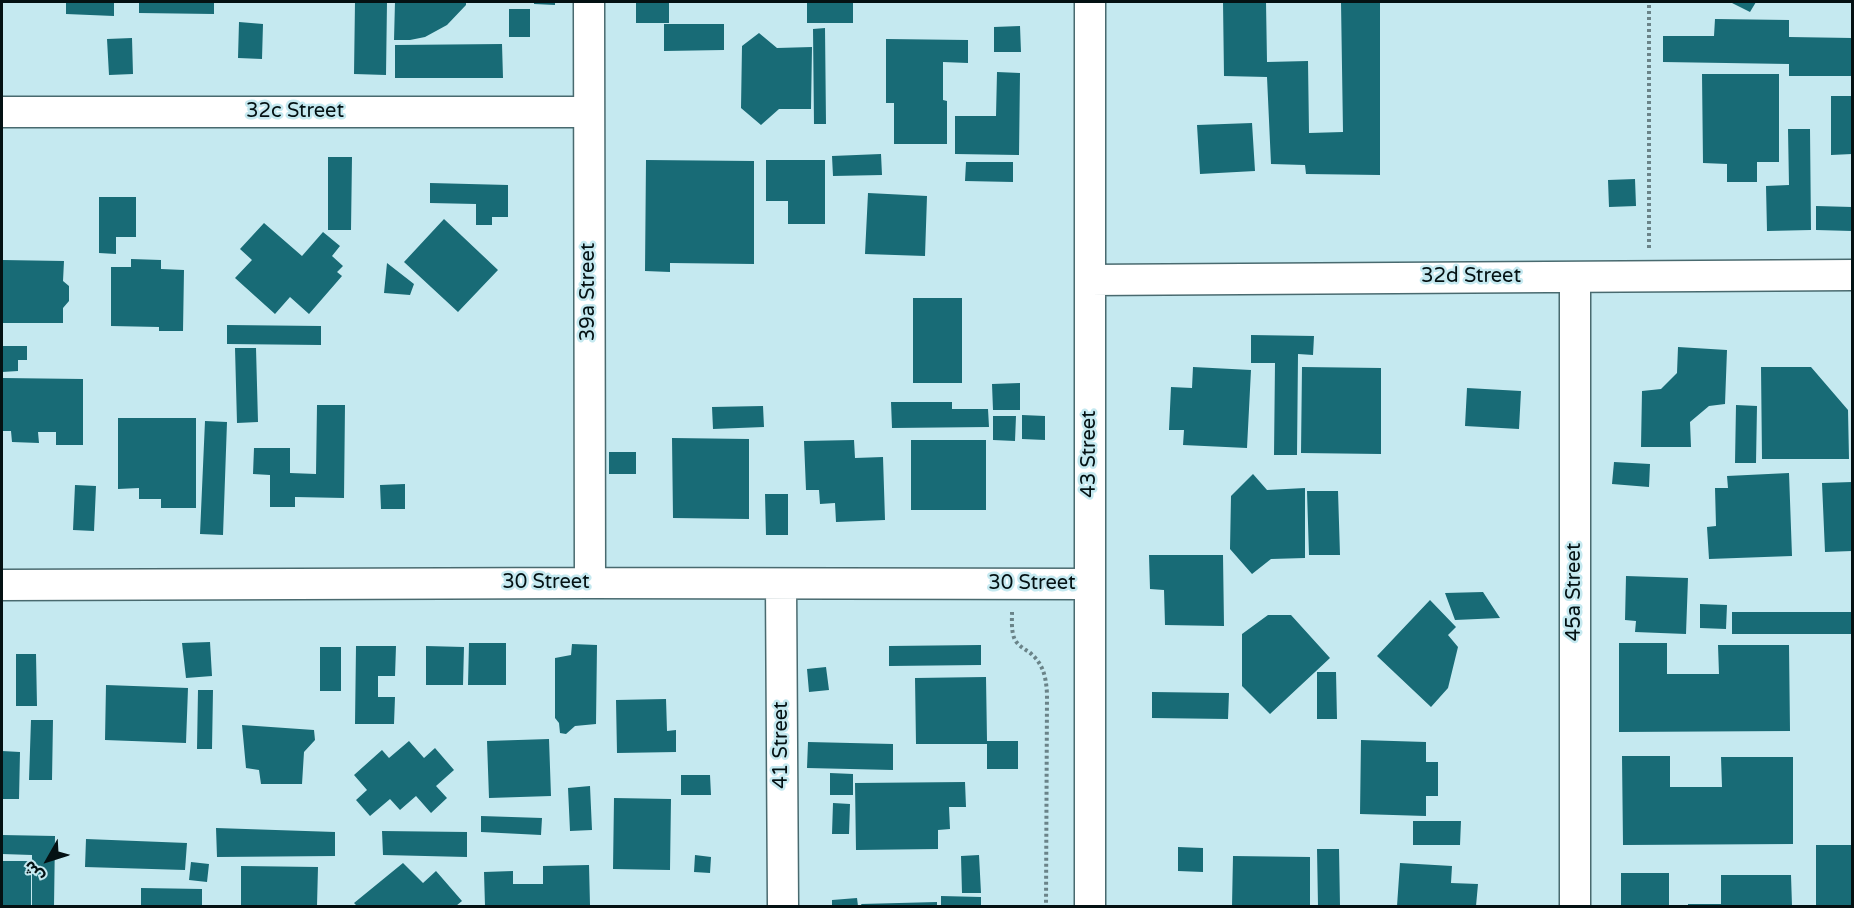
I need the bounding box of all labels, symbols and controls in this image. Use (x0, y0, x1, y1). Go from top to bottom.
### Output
street label: 32c Street (246, 100, 344, 124)
street label: 39a Street (577, 243, 601, 341)
street label: 32d Street (1421, 265, 1521, 289)
street label: 43 Street (1078, 410, 1102, 498)
street label: 45a Street (1563, 543, 1587, 641)
street label: 30 Street (502, 571, 590, 595)
street label: 30 Street (988, 572, 1076, 596)
street label: 41 Street (770, 701, 794, 789)
north arrow (18, 830, 78, 890)
text: ش (19, 857, 49, 886)

